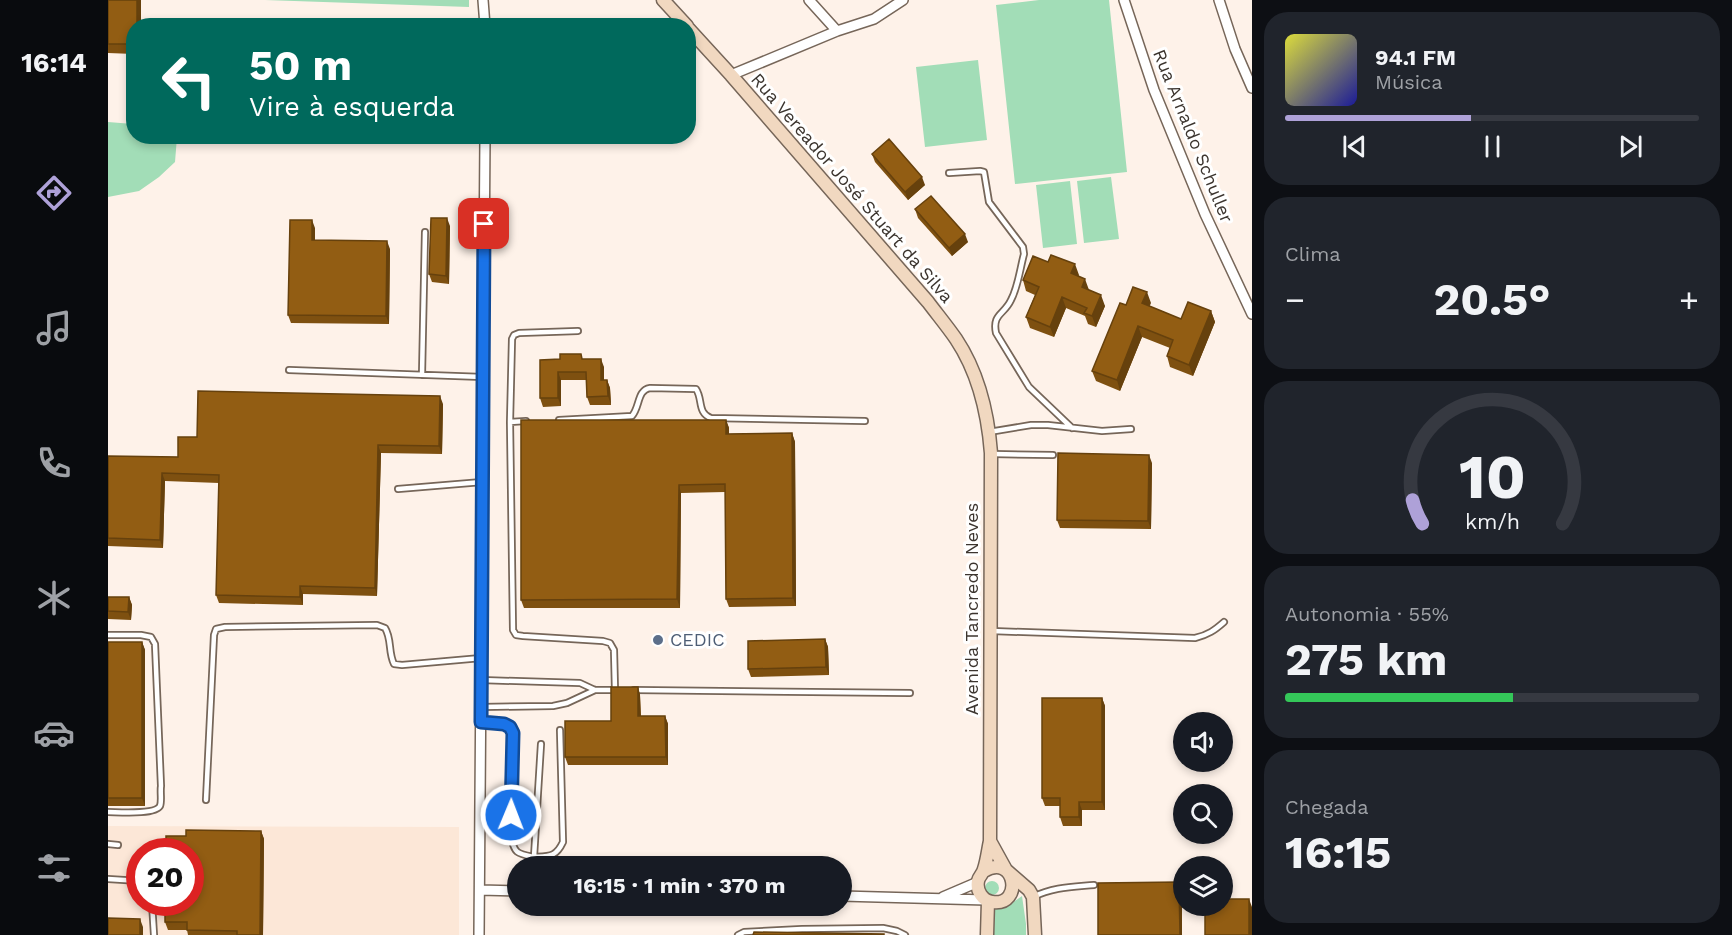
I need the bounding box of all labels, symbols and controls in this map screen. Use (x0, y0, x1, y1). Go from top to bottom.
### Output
text: 50 m (249, 41, 352, 90)
icon: left (150, 42, 228, 120)
text: 94.1 FM (1375, 45, 1456, 70)
street label: Rua Arnaldo Schuller (1149, 46, 1238, 225)
text: 16:14 (21, 47, 87, 79)
street label: Rua Vereador José Stuart da Silva (747, 69, 958, 307)
text: Música (1375, 70, 1443, 94)
text: Vire à esquerda (249, 91, 455, 123)
icon: previous (1338, 130, 1371, 163)
icon: pause (1476, 130, 1509, 163)
icon: next (1614, 130, 1647, 163)
icon: directions (33, 172, 75, 214)
pin (458, 198, 509, 249)
icon: arrive (467, 207, 500, 240)
text: Clima (1285, 242, 1341, 266)
text: 20.5° (1434, 273, 1550, 326)
text: − (1285, 280, 1305, 319)
text: + (1679, 280, 1699, 319)
icon: music (33, 307, 75, 349)
text: 10 (1458, 441, 1526, 514)
icon: phone (33, 442, 75, 484)
street label: Avenida Tancredo Neves (961, 503, 982, 715)
text: km/h (1464, 510, 1520, 535)
icon: climate (33, 577, 75, 619)
text: Autonomia · 55% (1285, 602, 1449, 626)
place label: CEDIC (670, 629, 725, 650)
marker: CEDIC (651, 633, 665, 647)
text: 275 km (1285, 633, 1447, 686)
icon: car (33, 712, 75, 754)
map controls (1173, 712, 1233, 916)
button: sound (1173, 712, 1233, 772)
position arrow (479, 783, 543, 847)
button: search (1173, 784, 1233, 844)
text: Chegada (1285, 795, 1368, 819)
text: 16:15 (1285, 826, 1391, 879)
speed limit sign: 20 (126, 838, 204, 916)
icon: filters (33, 847, 75, 889)
button: layers (1173, 856, 1233, 916)
text: 16:15 · 1 min · 370 m (574, 873, 785, 898)

